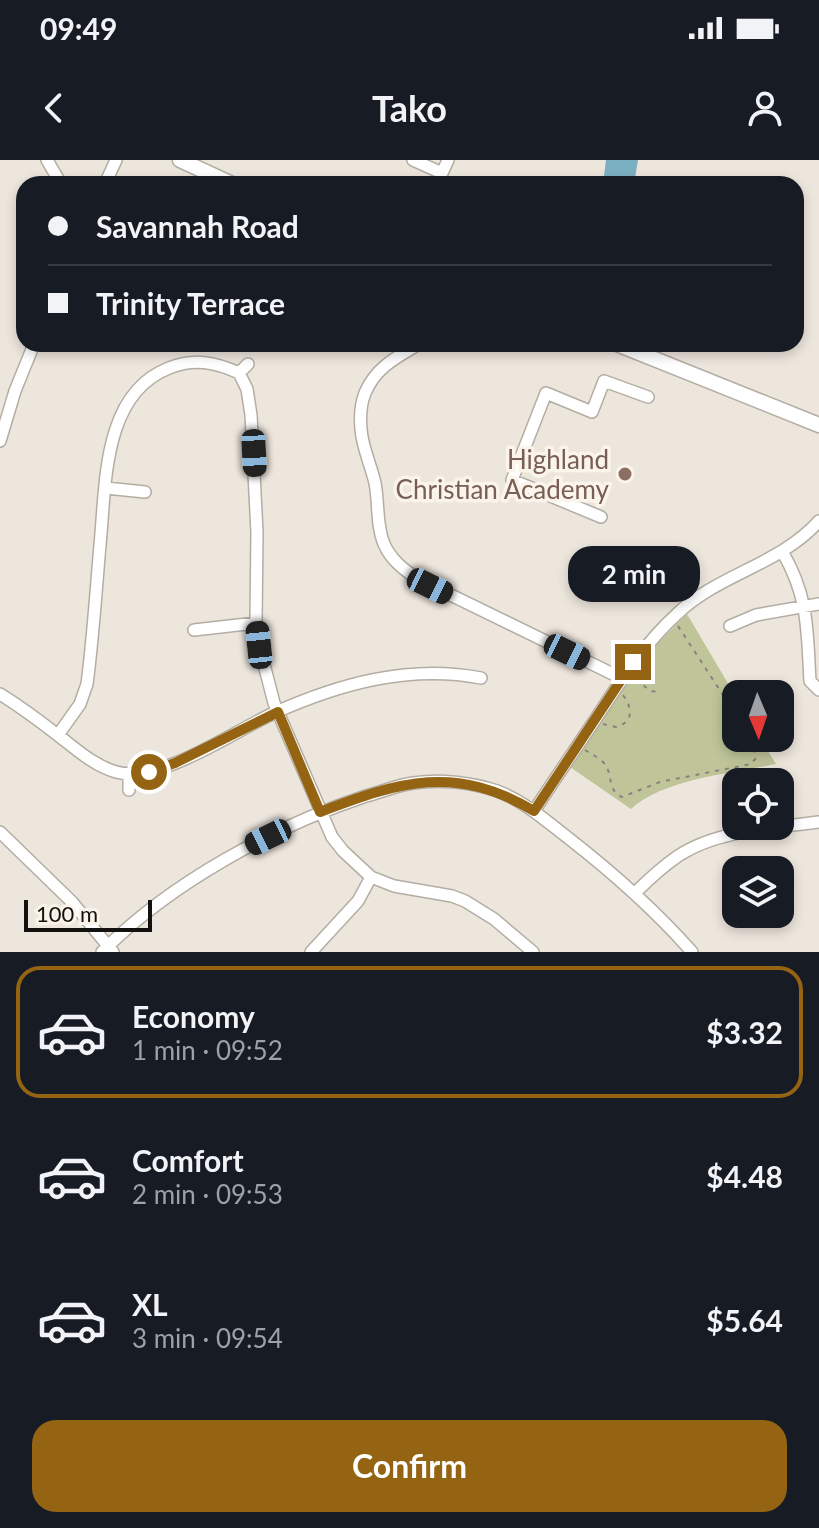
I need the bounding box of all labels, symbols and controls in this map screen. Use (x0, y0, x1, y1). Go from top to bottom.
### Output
text: 09:49 (40, 10, 117, 46)
icon: back (32, 86, 76, 130)
text: Tako (372, 86, 447, 130)
icon: person (743, 86, 787, 130)
text: Savannah Road (96, 208, 299, 244)
text: Trinity Terrace (96, 285, 285, 321)
car (241, 428, 267, 478)
place label: Highland Christian Academy (396, 443, 610, 505)
marker: Highland Christian Academy (616, 465, 634, 483)
callout: 2 min (567, 546, 699, 602)
text: 2 min (602, 558, 666, 590)
car (403, 565, 457, 607)
car (245, 620, 273, 670)
car (540, 631, 594, 673)
route end (615, 644, 651, 680)
north arrow (722, 680, 794, 752)
map controls (722, 680, 794, 928)
route start (131, 754, 167, 790)
button: locate (722, 768, 794, 840)
car (241, 816, 295, 858)
button: layers (722, 856, 794, 928)
scale bar (24, 896, 152, 932)
text: 100 m (36, 900, 98, 927)
icon: car (36, 996, 108, 1068)
text: Economy (132, 998, 255, 1034)
text: $3.32 (706, 1014, 783, 1050)
text: 1 min · 09:52 (132, 1034, 283, 1066)
icon: car (36, 1140, 108, 1212)
text: Comfort (132, 1142, 244, 1178)
text: $4.48 (706, 1158, 783, 1194)
text: 2 min · 09:53 (132, 1178, 283, 1210)
icon: car (36, 1284, 108, 1356)
text: XL (132, 1286, 168, 1322)
text: $5.64 (706, 1302, 783, 1338)
text: 3 min · 09:54 (132, 1322, 283, 1354)
button: Confirm (32, 1420, 787, 1512)

